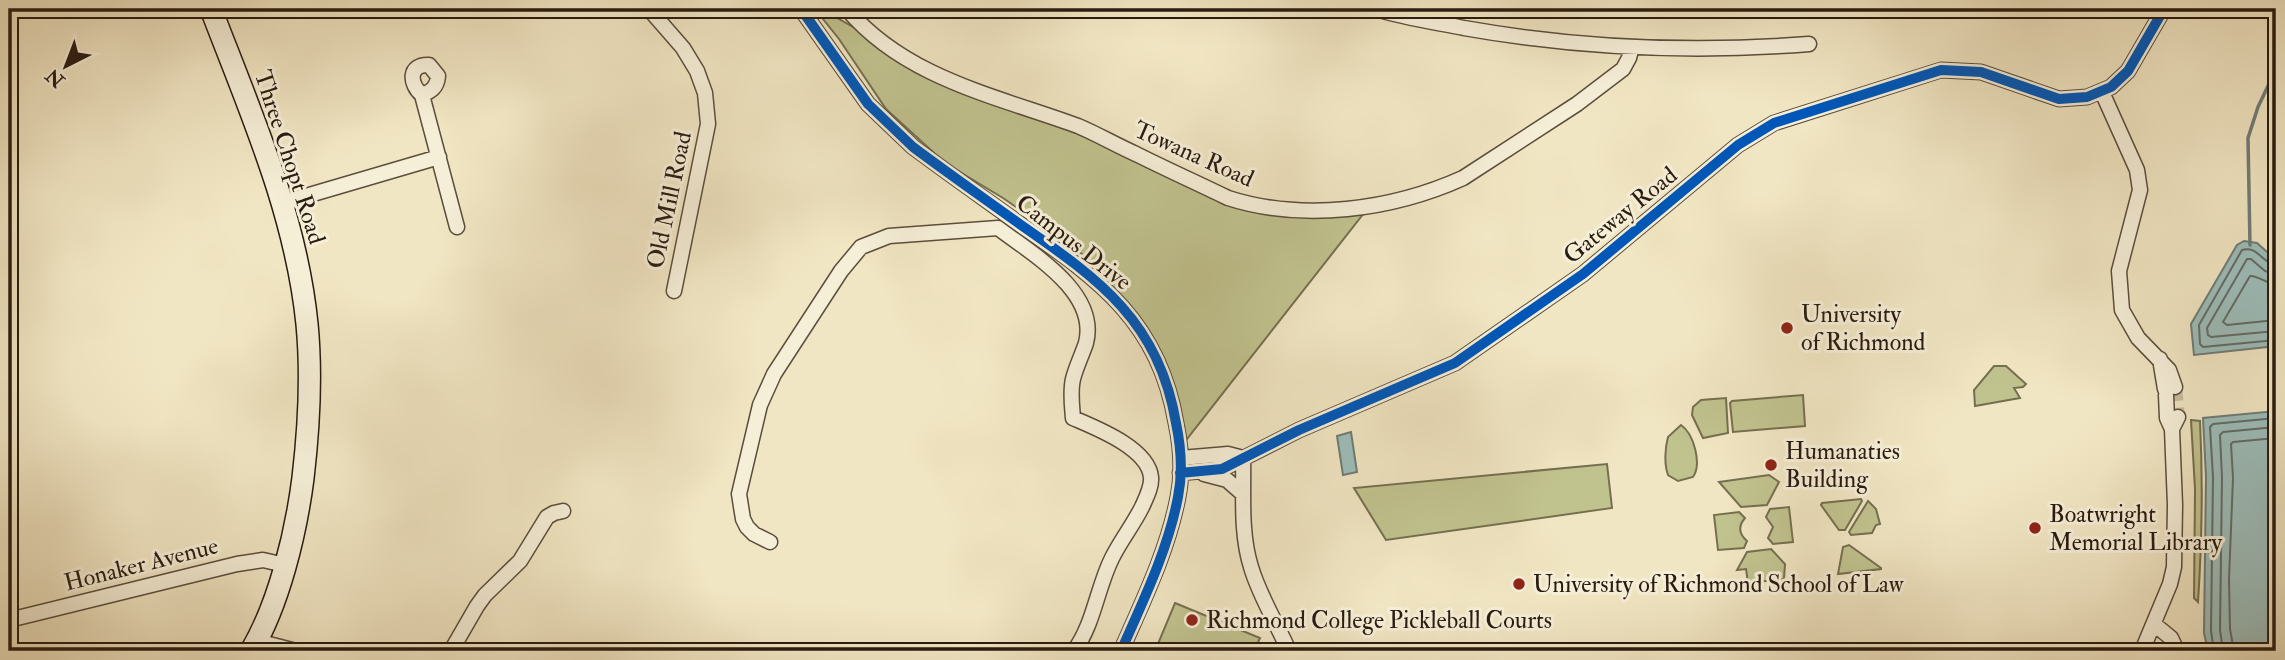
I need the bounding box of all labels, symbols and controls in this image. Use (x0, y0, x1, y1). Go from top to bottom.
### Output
north arrow (32, 32, 102, 102)
text: N (40, 63, 70, 93)
street label: Three Chopt Road (247, 66, 332, 248)
street label: Towana Road (1129, 114, 1259, 195)
street label: Old Mill Road (640, 129, 699, 272)
street label: Gateway Road (1557, 160, 1684, 271)
street label: Campus Drive (1010, 188, 1138, 297)
place label: University of Richmond (1801, 299, 1925, 358)
marker: University of Richmond (1779, 320, 1795, 336)
place label: Humanaties Building (1785, 436, 1900, 495)
marker: Humanaties Building (1763, 457, 1779, 473)
place label: Boatwright Memorial Library (2049, 499, 2222, 558)
marker: Boatwright Memorial Library (2027, 520, 2043, 536)
street label: Honaker Avenue (61, 530, 221, 599)
place label: University of Richmond School of Law (1533, 569, 1905, 600)
marker: University of Richmond School of Law (1511, 576, 1527, 592)
place label: Richmond College Pickleball Courts (1206, 605, 1552, 636)
marker: Richmond College Pickleball Courts (1184, 612, 1200, 628)

